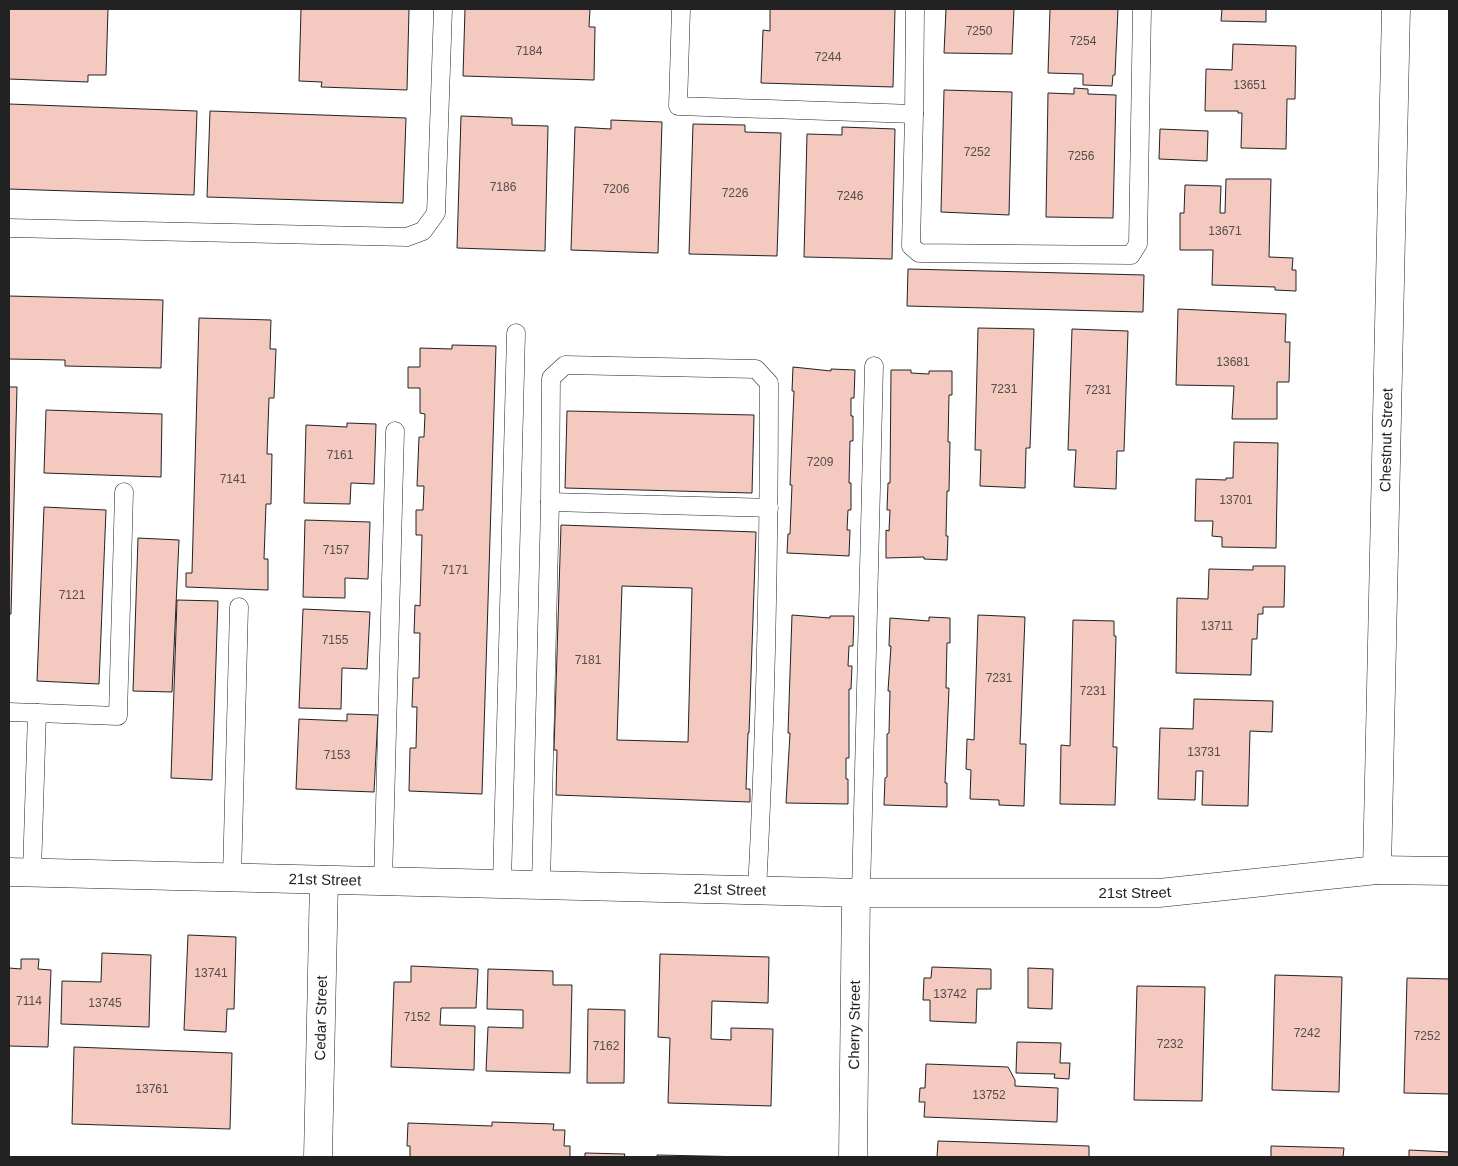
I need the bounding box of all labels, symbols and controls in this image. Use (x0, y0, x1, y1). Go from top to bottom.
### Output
house number: 7250 (966, 24, 993, 38)
house number: 7254 (1070, 34, 1097, 48)
house number: 7184 (516, 44, 543, 58)
house number: 7244 (815, 50, 842, 64)
house number: 13651 (1233, 78, 1267, 92)
house number: 7252 (964, 145, 991, 159)
house number: 7256 (1068, 149, 1095, 163)
house number: 7186 (490, 180, 517, 194)
house number: 7206 (603, 182, 630, 196)
house number: 7226 (722, 186, 749, 200)
house number: 7246 (837, 189, 864, 203)
house number: 13671 (1208, 224, 1242, 238)
house number: 13681 (1216, 355, 1250, 369)
house number: 7231 (991, 382, 1018, 396)
house number: 7231 (1085, 383, 1112, 397)
street label: Chestnut Street (1376, 387, 1396, 492)
house number: 7161 (327, 448, 354, 462)
house number: 7209 (807, 455, 834, 469)
house number: 7141 (220, 472, 247, 486)
house number: 13701 (1219, 493, 1253, 507)
house number: 7157 (323, 543, 350, 557)
house number: 7171 (442, 563, 469, 577)
house number: 7121 (59, 588, 86, 602)
house number: 13711 (1201, 619, 1234, 633)
house number: 7155 (322, 633, 349, 647)
house number: 7181 (575, 653, 602, 667)
house number: 7231 (986, 671, 1013, 685)
house number: 7231 (1080, 684, 1107, 698)
house number: 13731 (1187, 745, 1221, 759)
house number: 7153 (324, 748, 351, 762)
street label: 21st Street (288, 870, 362, 889)
street label: 21st Street (693, 880, 767, 899)
street label: 21st Street (1098, 883, 1173, 901)
house number: 13741 (194, 966, 228, 980)
street label: Cedar Street (311, 974, 330, 1061)
street label: Cherry Street (845, 979, 863, 1070)
house number: 13742 (933, 987, 967, 1001)
house number: 7114 (16, 994, 42, 1008)
house number: 13745 (88, 996, 122, 1010)
house number: 7152 (404, 1010, 431, 1024)
house number: 7242 (1294, 1026, 1321, 1040)
house number: 7252 (1414, 1029, 1441, 1043)
house number: 7232 (1157, 1037, 1184, 1051)
house number: 7162 (593, 1039, 620, 1053)
house number: 13761 (135, 1082, 169, 1096)
house number: 13752 (972, 1088, 1006, 1102)

